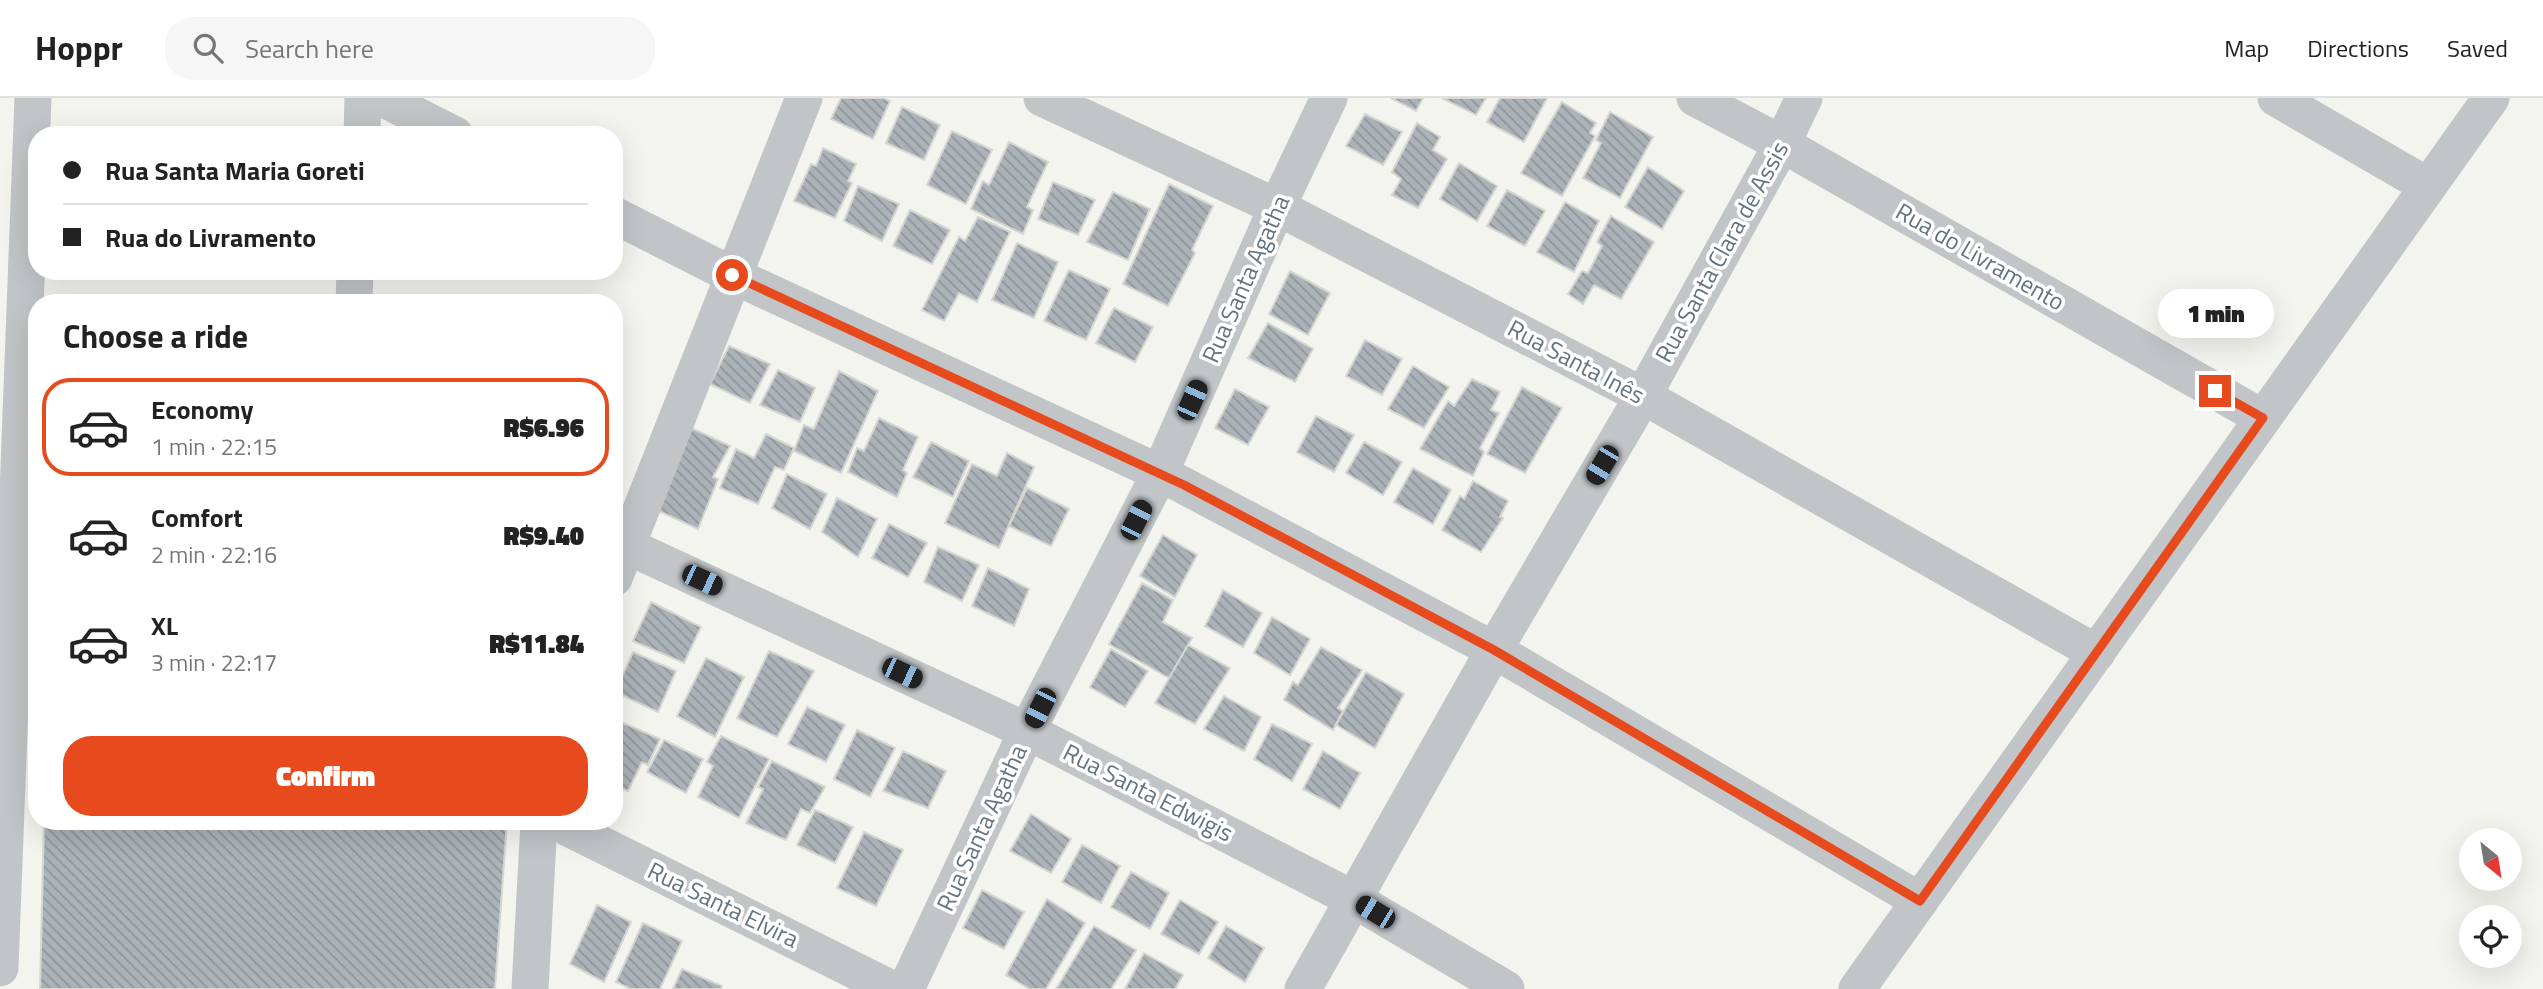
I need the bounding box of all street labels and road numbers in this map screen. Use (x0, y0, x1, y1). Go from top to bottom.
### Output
street label: Rua Santa Clara de Assis (1645, 134, 1797, 369)
street label: Rua Santa Agatha (1192, 189, 1298, 368)
street label: Rua do Livramento (1889, 193, 2072, 319)
street label: Rua Santa Inês (1502, 310, 1651, 412)
street label: Rua Santa Edwigis (1057, 734, 1240, 850)
street label: Rua Santa Agatha (927, 738, 1035, 917)
street label: Rua Santa Elvira (642, 852, 805, 956)

